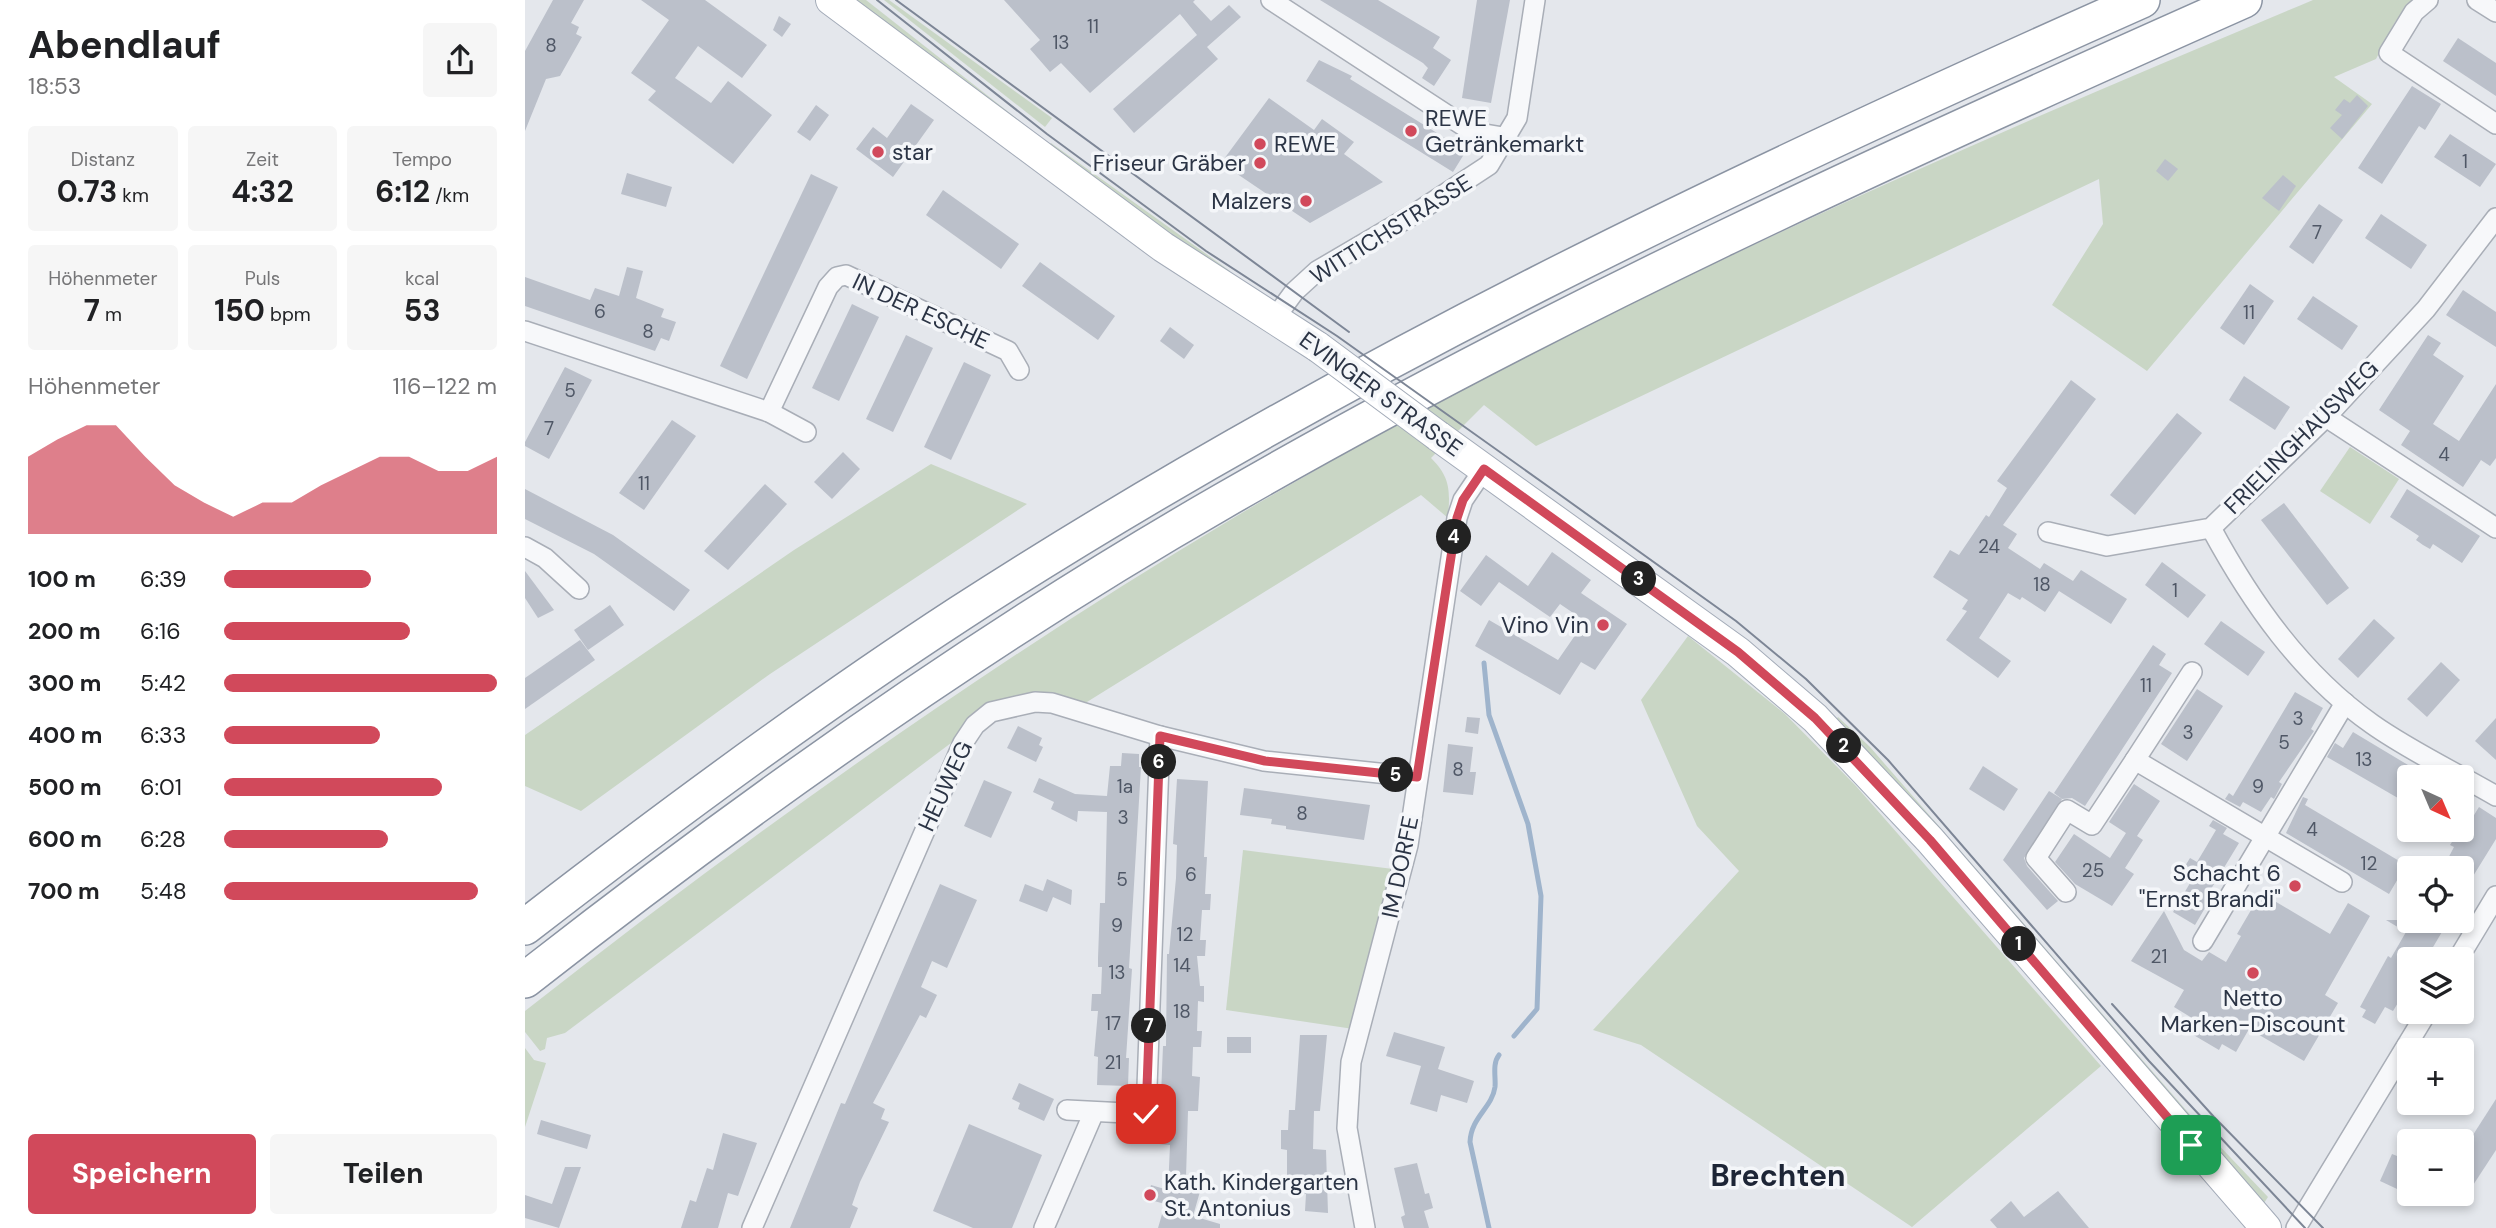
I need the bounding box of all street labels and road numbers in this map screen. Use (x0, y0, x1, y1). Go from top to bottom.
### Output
street label: WITTICHSTRASSE (1304, 167, 1478, 291)
street label: IN DER ESCHE (848, 266, 994, 356)
street label: EVINGER STRASSE (1294, 325, 1468, 463)
street label: FRIELINGHAUSWEG (2218, 354, 2384, 520)
street label: HEUWEG (911, 736, 979, 836)
street label: IM DORFE (1375, 813, 1425, 921)

